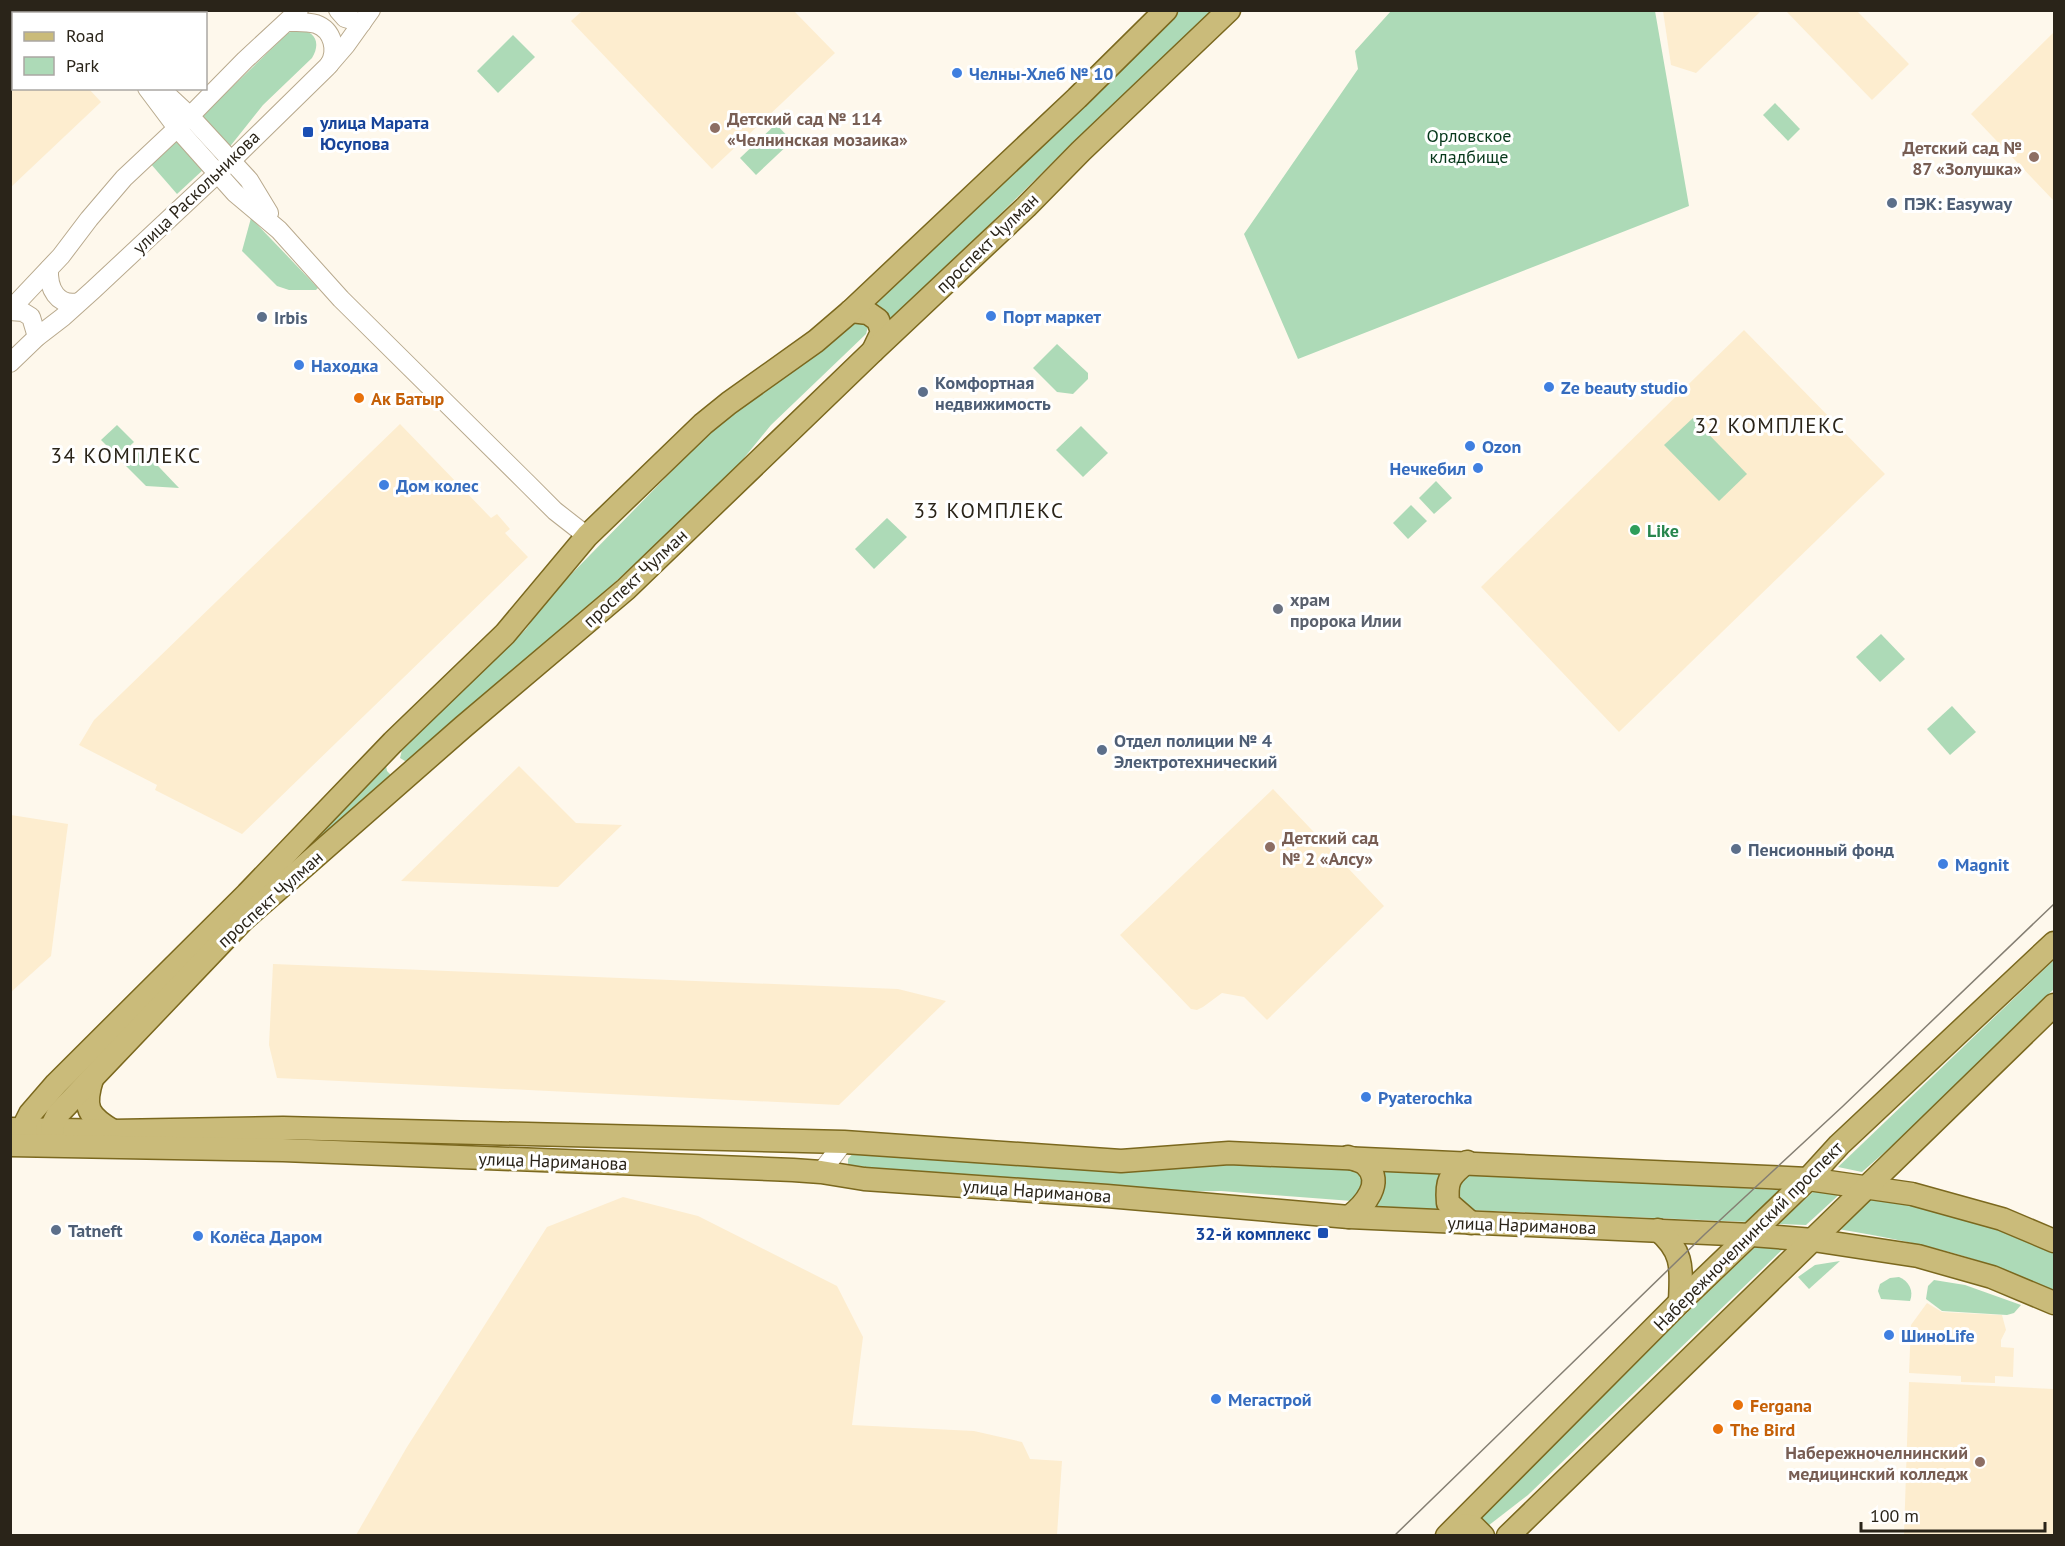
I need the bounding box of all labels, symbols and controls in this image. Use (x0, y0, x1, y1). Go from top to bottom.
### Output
legend (12, 12, 207, 90)
text: Road (66, 24, 104, 47)
text: Park (66, 54, 99, 77)
place label: Челны-Хлеб № 10 (969, 62, 1114, 85)
marker: Челны-Хлеб № 10 (950, 66, 964, 80)
place label: Детский сад № 114 «Челнинская мозаика» (727, 107, 908, 151)
place label: улица Марата Юсупова (319, 111, 429, 155)
marker: Детский сад № 114 «Челнинская мозаика» (708, 121, 722, 135)
park label: Орловское кладбище (1427, 124, 1511, 168)
street label: улица Раскольникова (128, 125, 264, 259)
marker: улица Марата Юсупова (301, 125, 315, 139)
place label: Детский сад № 87 «Золушка» (1903, 136, 2022, 180)
marker: Детский сад № 87 «Золушка» (2027, 150, 2041, 164)
street label: проспект Чулман (931, 188, 1043, 298)
place label: ПЭК: Easyway (1904, 192, 2012, 215)
marker: ПЭК: Easyway (1885, 196, 1899, 210)
place label: Порт маркет (1003, 305, 1102, 328)
place label: Irbis (274, 306, 308, 329)
marker: Порт маркет (984, 309, 998, 323)
marker: Irbis (255, 310, 269, 324)
place label: Находка (311, 354, 379, 377)
marker: Находка (292, 358, 306, 372)
place label: Комфортная недвижимость (935, 371, 1051, 415)
place label: Zе beauty studio (1561, 376, 1688, 399)
marker: Zе beauty studio (1542, 380, 1556, 394)
marker: Комфортная недвижимость (916, 385, 930, 399)
place label: Ак Батыр (371, 387, 445, 410)
marker: Ак Батыр (352, 391, 366, 405)
district label: 32 КОМПЛЕКС (1695, 412, 1845, 439)
place label: Ozon (1482, 435, 1521, 458)
marker: Ozon (1463, 439, 1477, 453)
district label: 34 КОМПЛЕКС (51, 442, 201, 469)
place label: Нечкебил (1390, 457, 1466, 480)
marker: Нечкебил (1471, 461, 1485, 475)
place label: Дом колес (396, 474, 479, 497)
marker: Дом колес (377, 478, 391, 492)
district label: 33 КОМПЛЕКС (914, 497, 1064, 524)
place label: Like (1647, 519, 1679, 542)
marker: Like (1628, 523, 1642, 537)
street label: проспект Чулман (578, 524, 692, 632)
place label: храм пророка Илии (1290, 588, 1402, 632)
marker: храм пророка Илии (1271, 602, 1285, 616)
place label: Отдел полиции № 4 Электротехнический (1114, 729, 1277, 773)
marker: Отдел полиции № 4 Электротехнический (1095, 743, 1109, 757)
place label: Детский сад № 2 «Алсу» (1282, 826, 1378, 870)
place label: Пенсионный фонд (1748, 838, 1894, 861)
marker: Детский сад № 2 «Алсу» (1263, 840, 1277, 854)
marker: Пенсионный фонд (1729, 842, 1743, 856)
street label: проспект Чулман (212, 846, 328, 952)
place label: Magnit (1955, 853, 2010, 876)
marker: Magnit (1936, 857, 1950, 871)
place label: Pyaterochka (1378, 1086, 1473, 1109)
marker: Pyaterochka (1359, 1090, 1373, 1104)
street label: Набережночелнинский проспект (1648, 1136, 1848, 1336)
street label: улица Нариманова (478, 1147, 628, 1175)
street label: улица Нариманова (962, 1174, 1112, 1208)
street label: улица Нариманова (1447, 1211, 1597, 1239)
place label: Tatneft (68, 1219, 123, 1242)
place label: 32-й комплекс (1195, 1222, 1311, 1245)
marker: Tatneft (49, 1223, 63, 1237)
place label: Колёса Даром (210, 1225, 322, 1248)
marker: 32-й комплекс (1316, 1226, 1330, 1240)
marker: Колёса Даром (191, 1229, 205, 1243)
place label: ШиноLife (1901, 1324, 1975, 1347)
marker: ШиноLife (1882, 1328, 1896, 1342)
place label: Мегастрой (1228, 1388, 1312, 1411)
marker: Мегастрой (1209, 1392, 1223, 1406)
place label: Fergana (1750, 1394, 1812, 1417)
marker: Fergana (1731, 1398, 1745, 1412)
place label: The Bird (1730, 1418, 1795, 1441)
marker: The Bird (1711, 1422, 1725, 1436)
place label: Набережночелнинский медицинский колледж (1785, 1441, 1969, 1485)
marker: Набережночелнинский медицинский колледж (1973, 1455, 1987, 1469)
scale bar (1861, 1495, 2046, 1533)
text: 100 m (1870, 1504, 1919, 1527)

